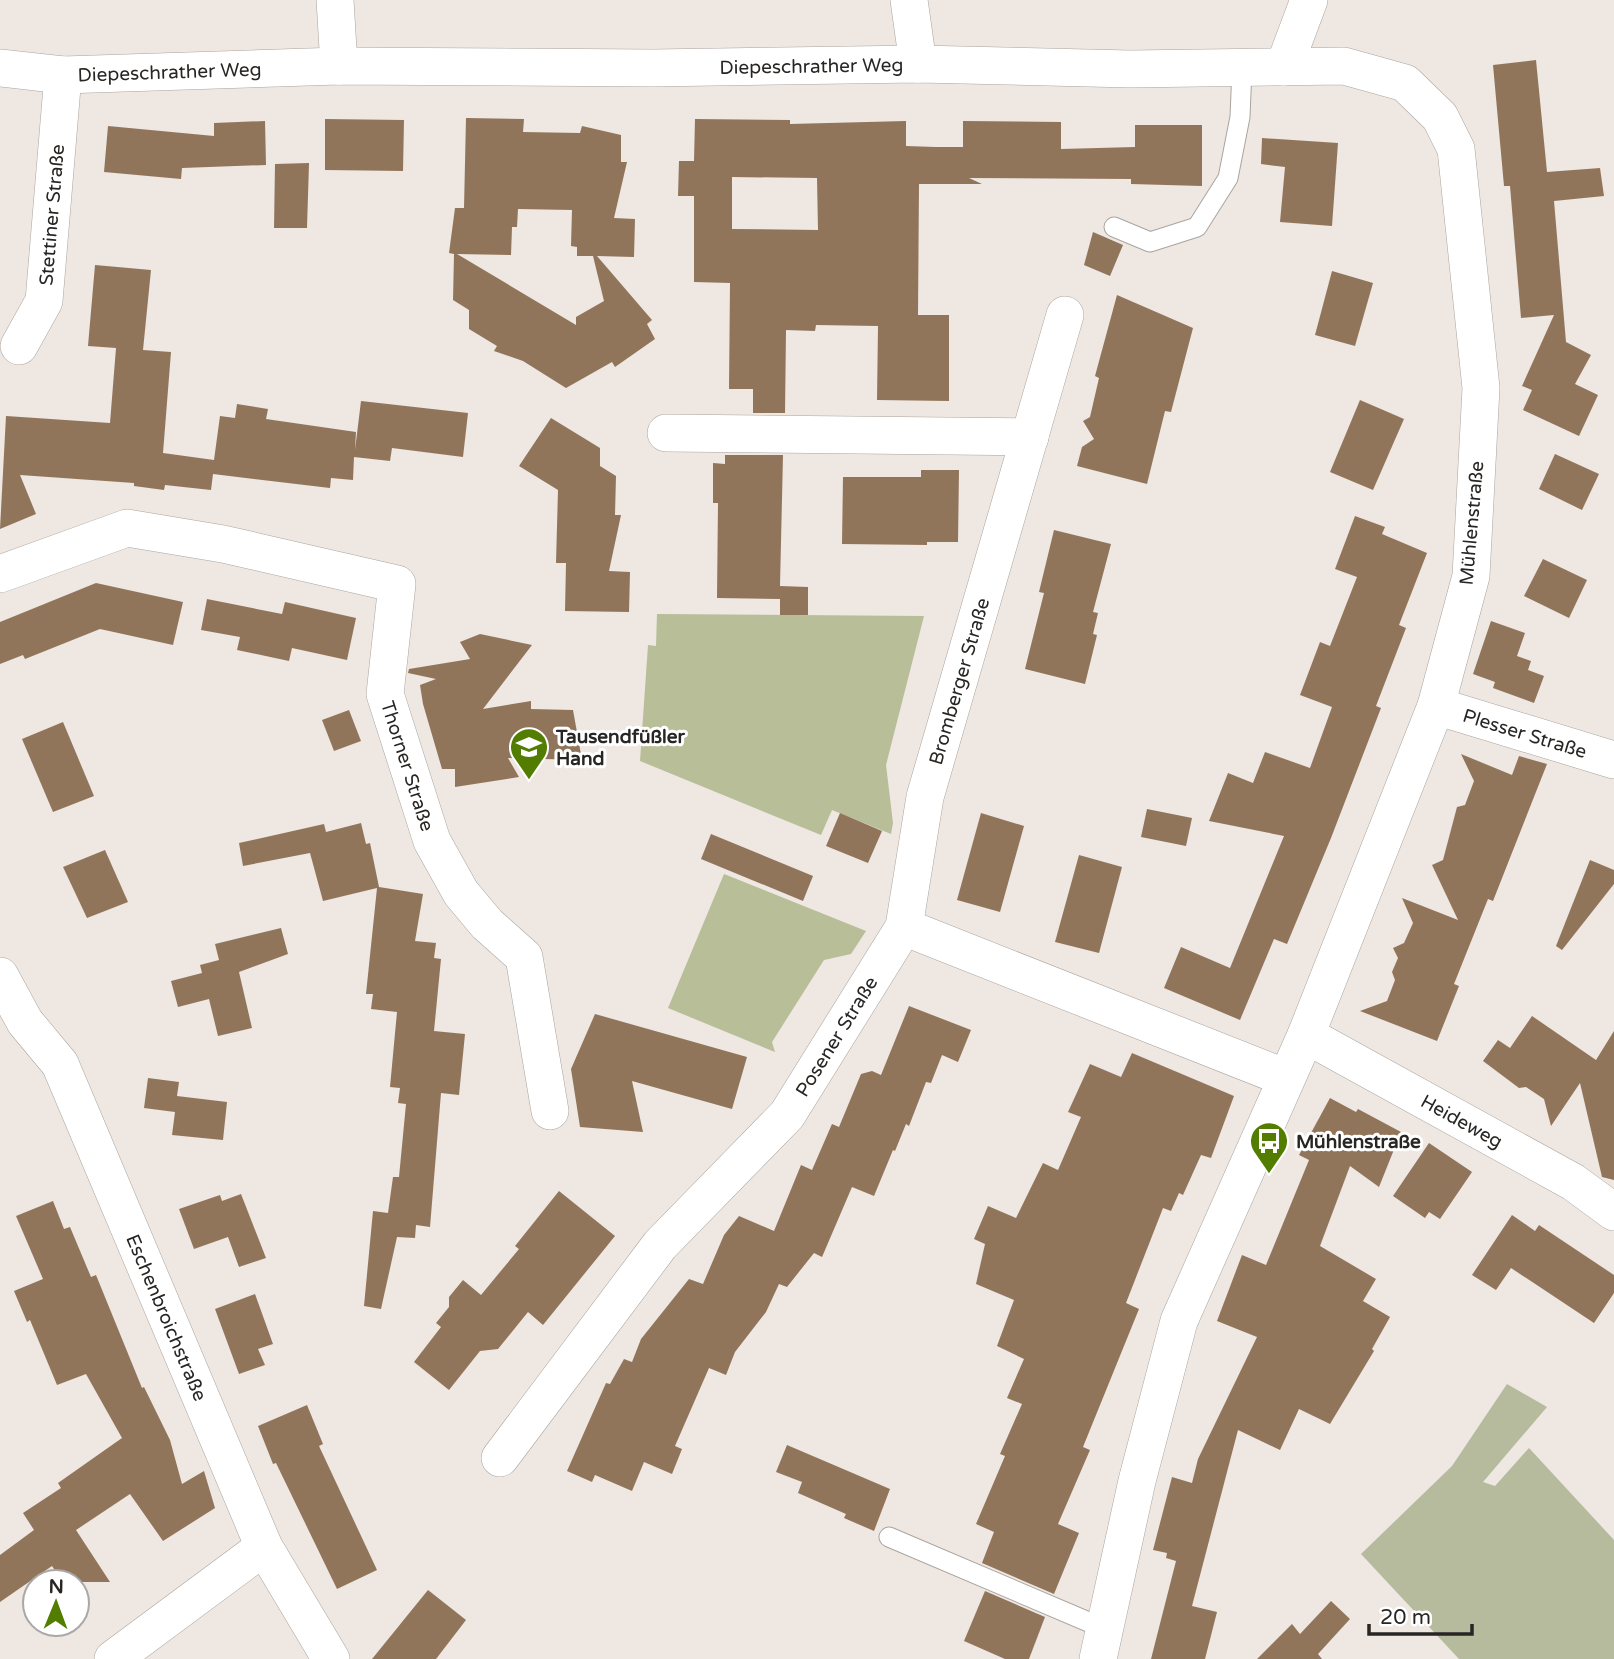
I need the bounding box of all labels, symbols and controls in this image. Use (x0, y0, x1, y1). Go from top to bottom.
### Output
street label: Diepeschrather Weg (719, 54, 904, 79)
street label: Diepeschrather Weg (77, 59, 262, 87)
street label: Stettiner Straße (35, 143, 69, 286)
street label: Mühlenstraße (1456, 460, 1488, 586)
street label: Bromberger Straße (925, 595, 994, 767)
street label: Thorner Straße (376, 698, 438, 834)
street label: Plesser Straße (1460, 705, 1589, 763)
school or university icon: Tausendfüßler Hand (508, 726, 550, 781)
place label: Tausendfüßler Hand (555, 726, 686, 770)
street label: Posener Straße (791, 973, 883, 1101)
street label: Heideweg (1417, 1090, 1506, 1153)
bus stop icon: Mühlenstraße (1248, 1120, 1290, 1175)
place label: Mühlenstraße (1296, 1131, 1421, 1153)
street label: Eschenbroichstraße (121, 1231, 211, 1404)
north arrow (21, 1568, 91, 1638)
text: N (48, 1576, 64, 1598)
scale bar (1369, 1592, 1472, 1636)
text: 20 m (1380, 1605, 1431, 1630)

